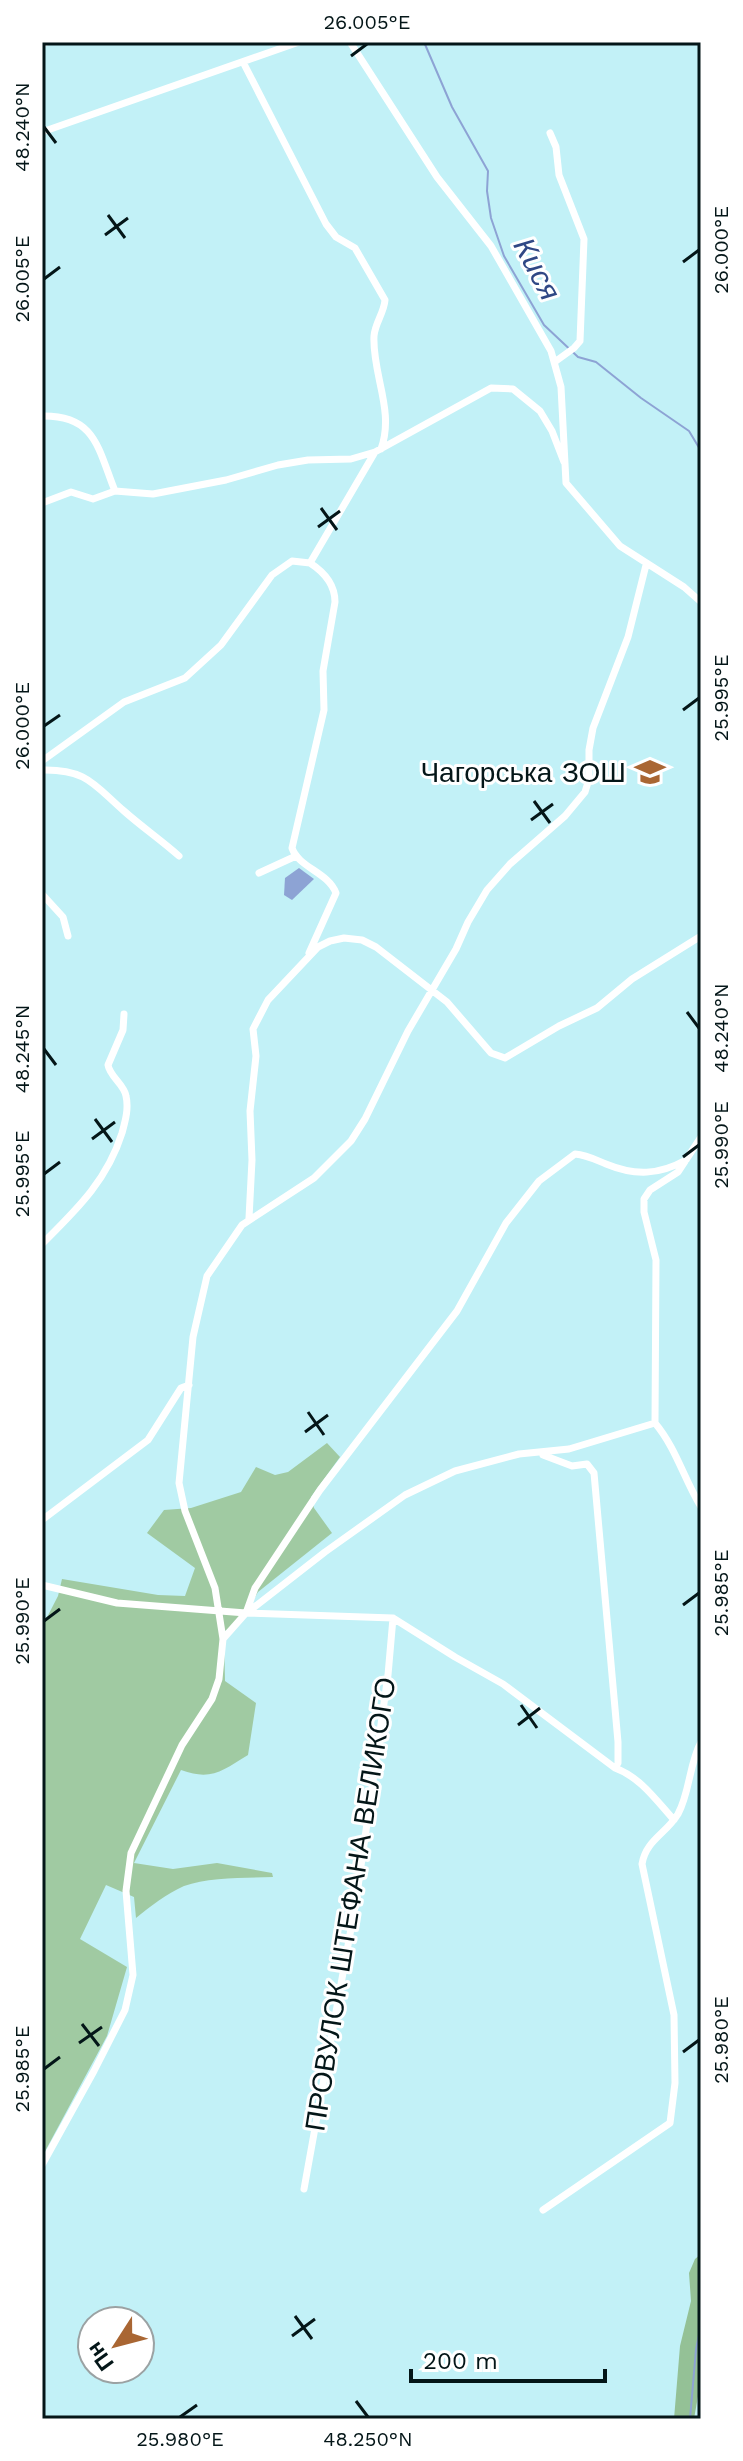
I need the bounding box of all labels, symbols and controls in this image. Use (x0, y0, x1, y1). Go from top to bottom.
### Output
text: 26.005°E (323, 10, 411, 34)
text: 48.240°N (10, 82, 34, 172)
text: 26.000°E (709, 206, 733, 294)
water label: Кися (507, 232, 568, 306)
text: 26.005°E (10, 235, 34, 323)
text: 25.995°E (709, 655, 733, 741)
text: 26.000°E (10, 682, 34, 770)
school or university icon: Чагорська ЗОШ (633, 755, 667, 789)
place label: Чагорська ЗОШ (420, 756, 626, 789)
text: 48.240°N (709, 983, 733, 1073)
text: 48.245°N (10, 1005, 34, 1093)
text: 25.990°E (709, 1101, 733, 1189)
text: 25.995°E (10, 1131, 34, 1217)
text: 25.985°E (709, 1550, 733, 1636)
text: 25.990°E (10, 1577, 34, 1665)
street label: ПРОВУЛОК ШТЕФАНА ВЕЛИКОГО (298, 1675, 403, 2133)
text: 25.980°E (709, 1996, 733, 2084)
text: 25.985°E (10, 2026, 34, 2112)
north arrow (76, 2305, 156, 2385)
scale bar (411, 2333, 605, 2383)
text: Пн (82, 2337, 119, 2376)
text: 200 m (423, 2347, 498, 2375)
text: 25.980°E (136, 2427, 224, 2451)
text: 48.250°N (323, 2427, 413, 2451)

